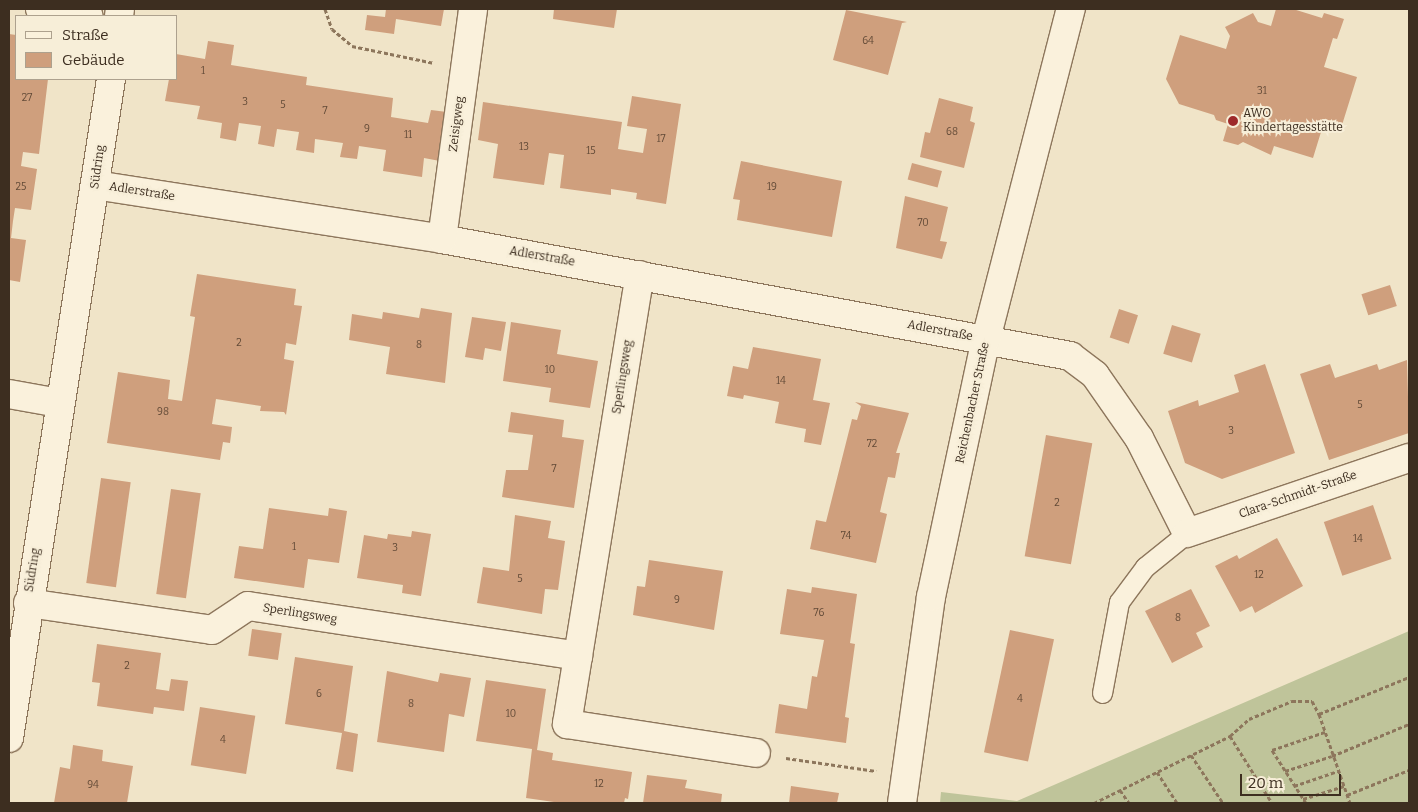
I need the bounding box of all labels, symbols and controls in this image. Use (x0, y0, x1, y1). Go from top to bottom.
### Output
legend (15, 15, 178, 80)
text: Straße (62, 26, 108, 44)
house number: 64 (862, 36, 874, 48)
text: Gebäude (62, 51, 125, 69)
house number: 1 (201, 66, 205, 78)
house number: 31 (1257, 86, 1267, 98)
house number: 27 (22, 93, 32, 105)
street label: Zeisigweg (446, 95, 468, 153)
house number: 3 (242, 97, 248, 109)
house number: 5 (280, 100, 286, 112)
house number: 7 (322, 106, 328, 118)
place label: AWO Kindertagesstätte (1243, 107, 1343, 135)
marker: AWO Kindertagesstätte (1227, 115, 1239, 127)
house number: 9 (364, 124, 370, 136)
house number: 68 (946, 127, 958, 139)
house number: 11 (404, 130, 412, 142)
house number: 17 (657, 134, 665, 146)
house number: 13 (519, 142, 529, 154)
street label: Südring (88, 144, 108, 190)
house number: 15 (586, 146, 596, 158)
street label: Adlerstraße (108, 180, 176, 204)
house number: 25 (16, 182, 26, 194)
house number: 19 (767, 182, 777, 194)
house number: 70 (917, 218, 929, 230)
street label: Adlerstraße (508, 244, 576, 270)
street label: Adlerstraße (906, 318, 974, 344)
house number: 2 (236, 338, 242, 350)
street label: Sperlingsweg (610, 339, 636, 415)
house number: 8 (416, 340, 422, 352)
street label: Reichenbacher Straße (953, 341, 993, 465)
house number: 10 (545, 365, 555, 377)
house number: 14 (776, 376, 786, 388)
house number: 5 (1357, 400, 1363, 412)
house number: 98 (157, 407, 169, 419)
house number: 3 (1228, 426, 1234, 438)
house number: 72 (867, 439, 877, 451)
house number: 7 (551, 464, 557, 476)
street label: Clara-Schmidt-Straße (1237, 468, 1359, 522)
house number: 2 (1054, 498, 1060, 510)
house number: 74 (841, 531, 851, 543)
house number: 14 (1353, 534, 1363, 546)
house number: 1 (292, 542, 296, 554)
house number: 3 (392, 543, 398, 555)
street label: Südring (22, 547, 44, 593)
house number: 12 (1254, 570, 1264, 582)
house number: 5 (517, 574, 523, 586)
house number: 9 (674, 595, 680, 607)
street label: Sperlingsweg (262, 601, 338, 627)
house number: 76 (814, 608, 824, 620)
house number: 8 (1175, 613, 1181, 625)
house number: 2 (124, 661, 130, 673)
house number: 6 (316, 689, 322, 701)
house number: 4 (1017, 694, 1023, 706)
house number: 8 (408, 699, 414, 711)
house number: 10 (506, 709, 516, 721)
house number: 4 (220, 735, 226, 747)
scale bar (1243, 764, 1344, 796)
text: 20 m (1248, 774, 1283, 792)
house number: 12 (594, 779, 604, 791)
house number: 94 (87, 780, 99, 792)

